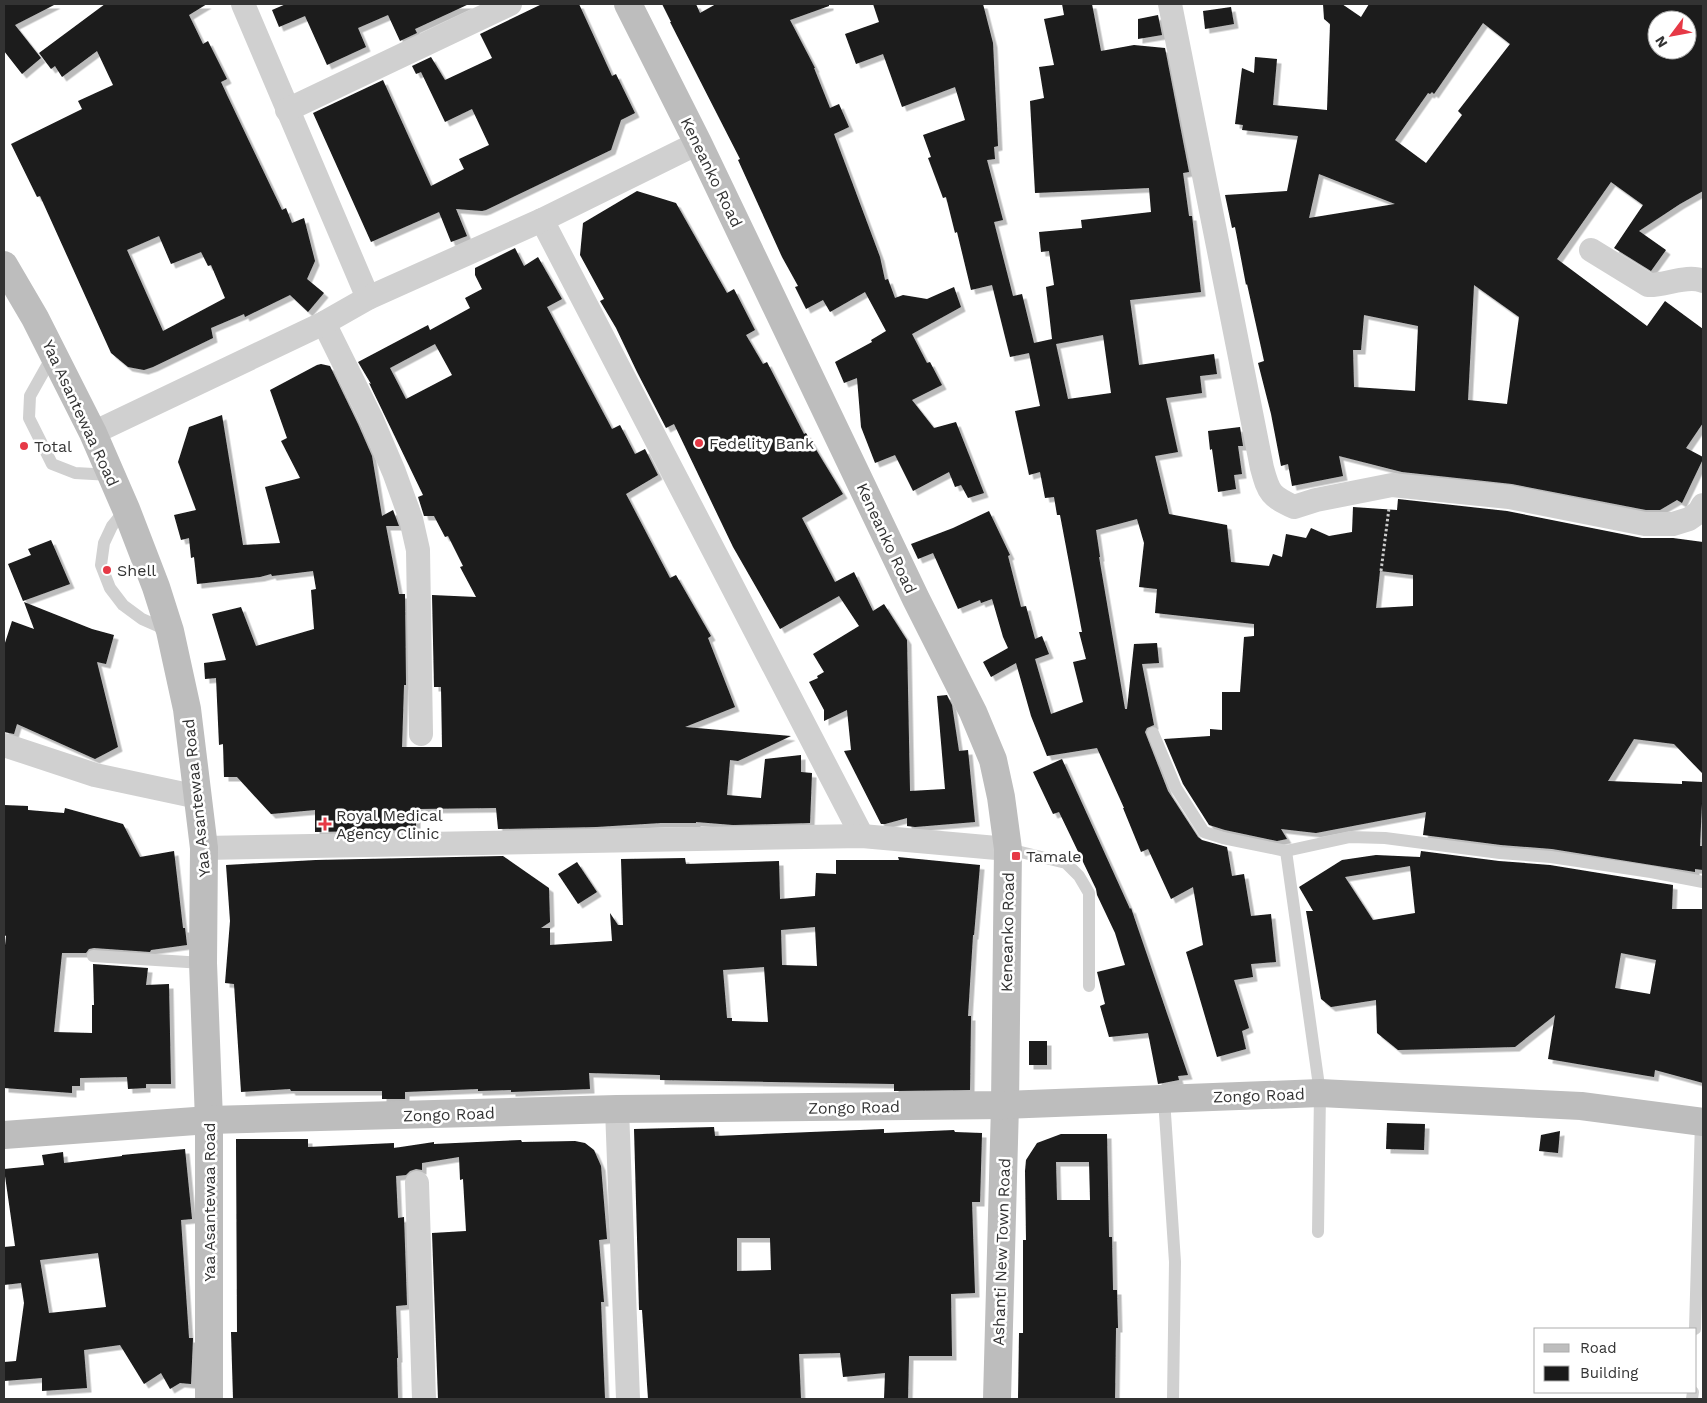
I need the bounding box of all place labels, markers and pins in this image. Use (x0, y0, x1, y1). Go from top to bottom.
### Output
place label: Fedelity Bank (709, 434, 814, 453)
place label: Total (34, 437, 72, 456)
marker: Fedelity Bank (693, 437, 705, 449)
marker: Total (18, 440, 30, 452)
place label: Shell (117, 561, 156, 580)
marker: Shell (101, 564, 113, 576)
place label: Royal Medical Agency Clinic (336, 806, 443, 843)
marker: Royal Medical Agency Clinic (318, 817, 332, 831)
place label: Tamale (1026, 847, 1082, 866)
marker: Tamale (1010, 850, 1022, 862)

